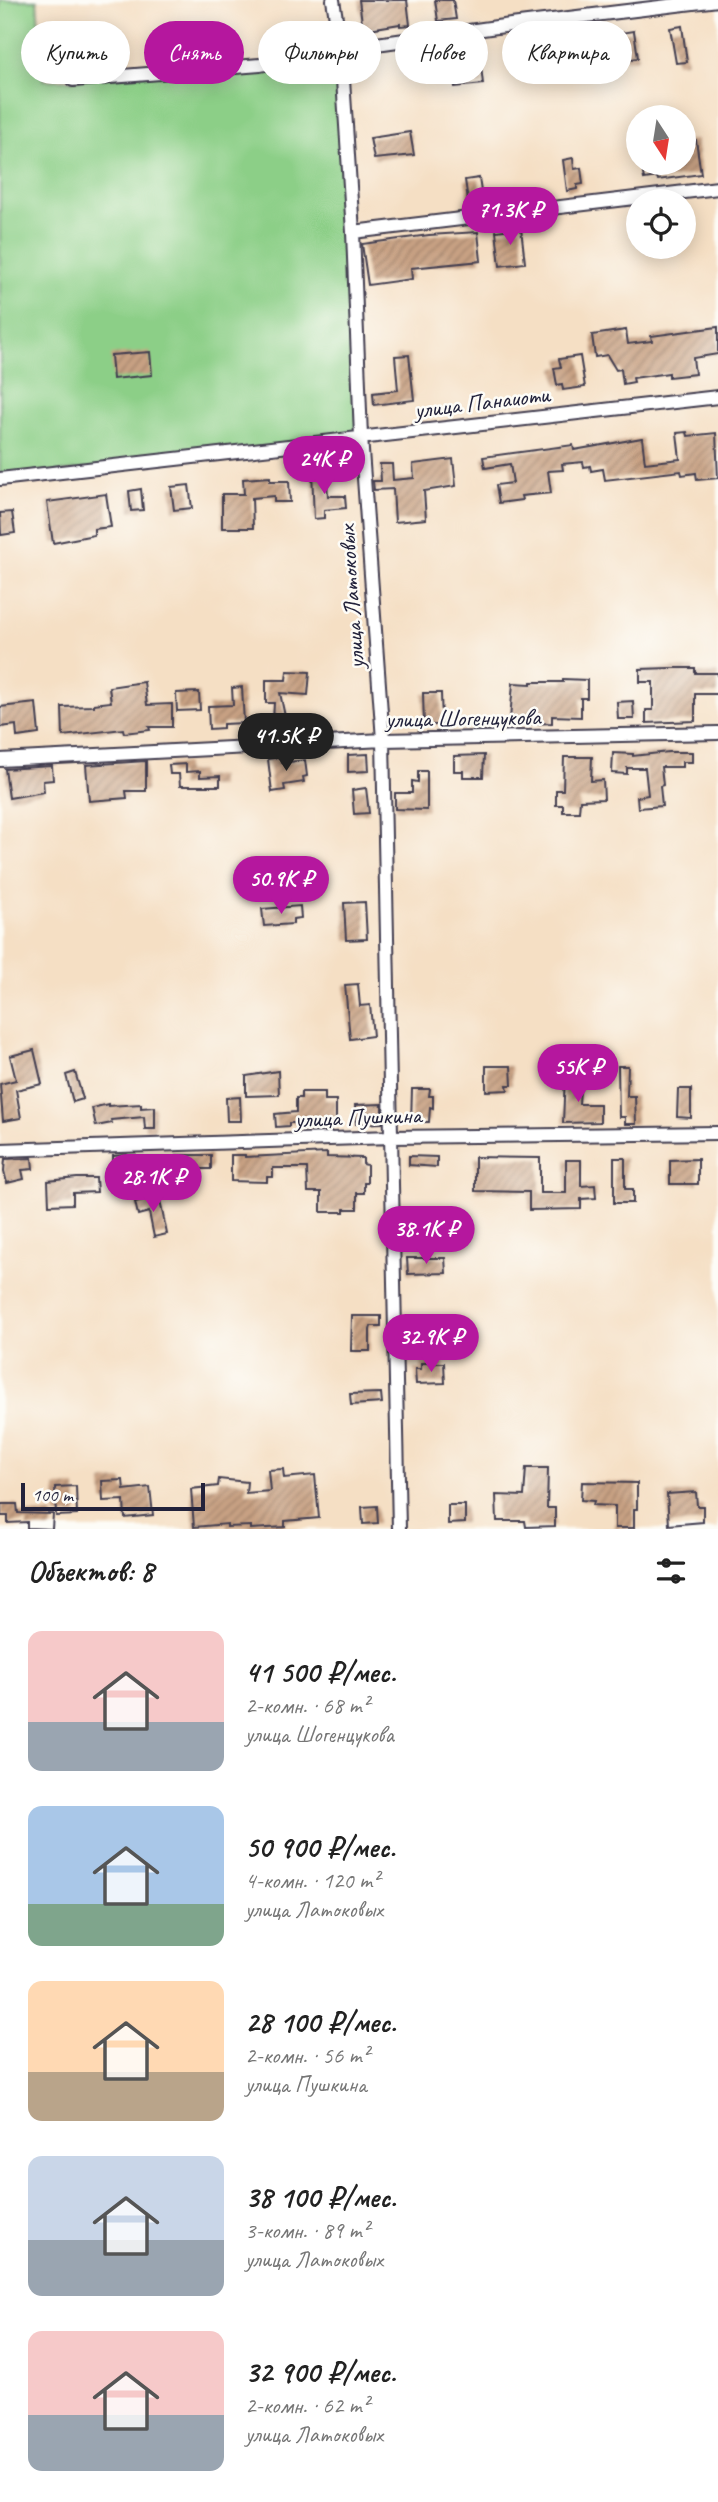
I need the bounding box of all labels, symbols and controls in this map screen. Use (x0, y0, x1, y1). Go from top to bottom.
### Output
chip: Купить (21, 21, 130, 84)
chip: Снять (144, 21, 244, 84)
chip: Фильтры (258, 21, 381, 84)
chip: Новое (395, 21, 488, 84)
chip: Квартира (502, 21, 632, 84)
north arrow (626, 105, 696, 175)
map controls (626, 105, 696, 259)
pin: 71.3K ₽ (445, 188, 575, 247)
button: locate (626, 189, 696, 259)
text: 71.3K ₽ (478, 195, 542, 224)
street label: улица Панаиоти (411, 379, 553, 425)
pin: 24K ₽ (275, 436, 373, 496)
text: 24K ₽ (299, 444, 349, 473)
street label: улица Латоковых (331, 522, 371, 672)
street label: улица Шогенцукова (383, 702, 542, 734)
pin: 41.5K ₽ (221, 714, 351, 773)
text: 41.5K ₽ (254, 721, 318, 750)
pin: 50.9K ₽ (216, 856, 346, 916)
text: 50.9K ₽ (249, 864, 313, 893)
pin: 55K ₽ (529, 1044, 627, 1104)
text: 55K ₽ (553, 1052, 603, 1081)
street label: улица Пушкина (292, 1100, 424, 1134)
pin: 28.1K ₽ (88, 1154, 218, 1214)
text: 28.1K ₽ (121, 1162, 185, 1191)
pin: 38.1K ₽ (361, 1206, 491, 1266)
text: 38.1K ₽ (394, 1214, 458, 1243)
pin: 32.9K ₽ (366, 1314, 496, 1374)
text: 32.9K ₽ (399, 1322, 463, 1351)
scale bar (21, 1480, 205, 1512)
text: 100 m (32, 1483, 73, 1507)
text: Объектов: 8 (28, 1552, 153, 1590)
icon: filters (652, 1552, 690, 1590)
text: 41 500 ₽/мес. (245, 1653, 396, 1691)
icon: home (84, 1659, 168, 1743)
text: 2-комн. · 68 m² (245, 1691, 369, 1720)
text: улица Шогенцукова (245, 1720, 394, 1749)
text: 50 900 ₽/мес. (245, 1828, 395, 1866)
icon: home (84, 1834, 168, 1918)
text: 4-комн. · 120 m² (245, 1866, 379, 1895)
text: улица Латоковых (245, 1895, 383, 1924)
text: 28 100 ₽/мес. (245, 2003, 396, 2041)
icon: home (84, 2009, 168, 2093)
text: 2-комн. · 56 m² (245, 2041, 369, 2070)
text: улица Пушкина (245, 2070, 366, 2099)
text: 38 100 ₽/мес. (245, 2178, 396, 2216)
icon: home (84, 2184, 168, 2268)
text: 3-комн. · 89 m² (245, 2216, 369, 2245)
text: улица Латоковых (245, 2245, 383, 2274)
text: 32 900 ₽/мес. (245, 2353, 396, 2391)
icon: home (84, 2359, 168, 2443)
text: 2-комн. · 62 m² (245, 2391, 369, 2420)
text: улица Латоковых (245, 2420, 383, 2449)

